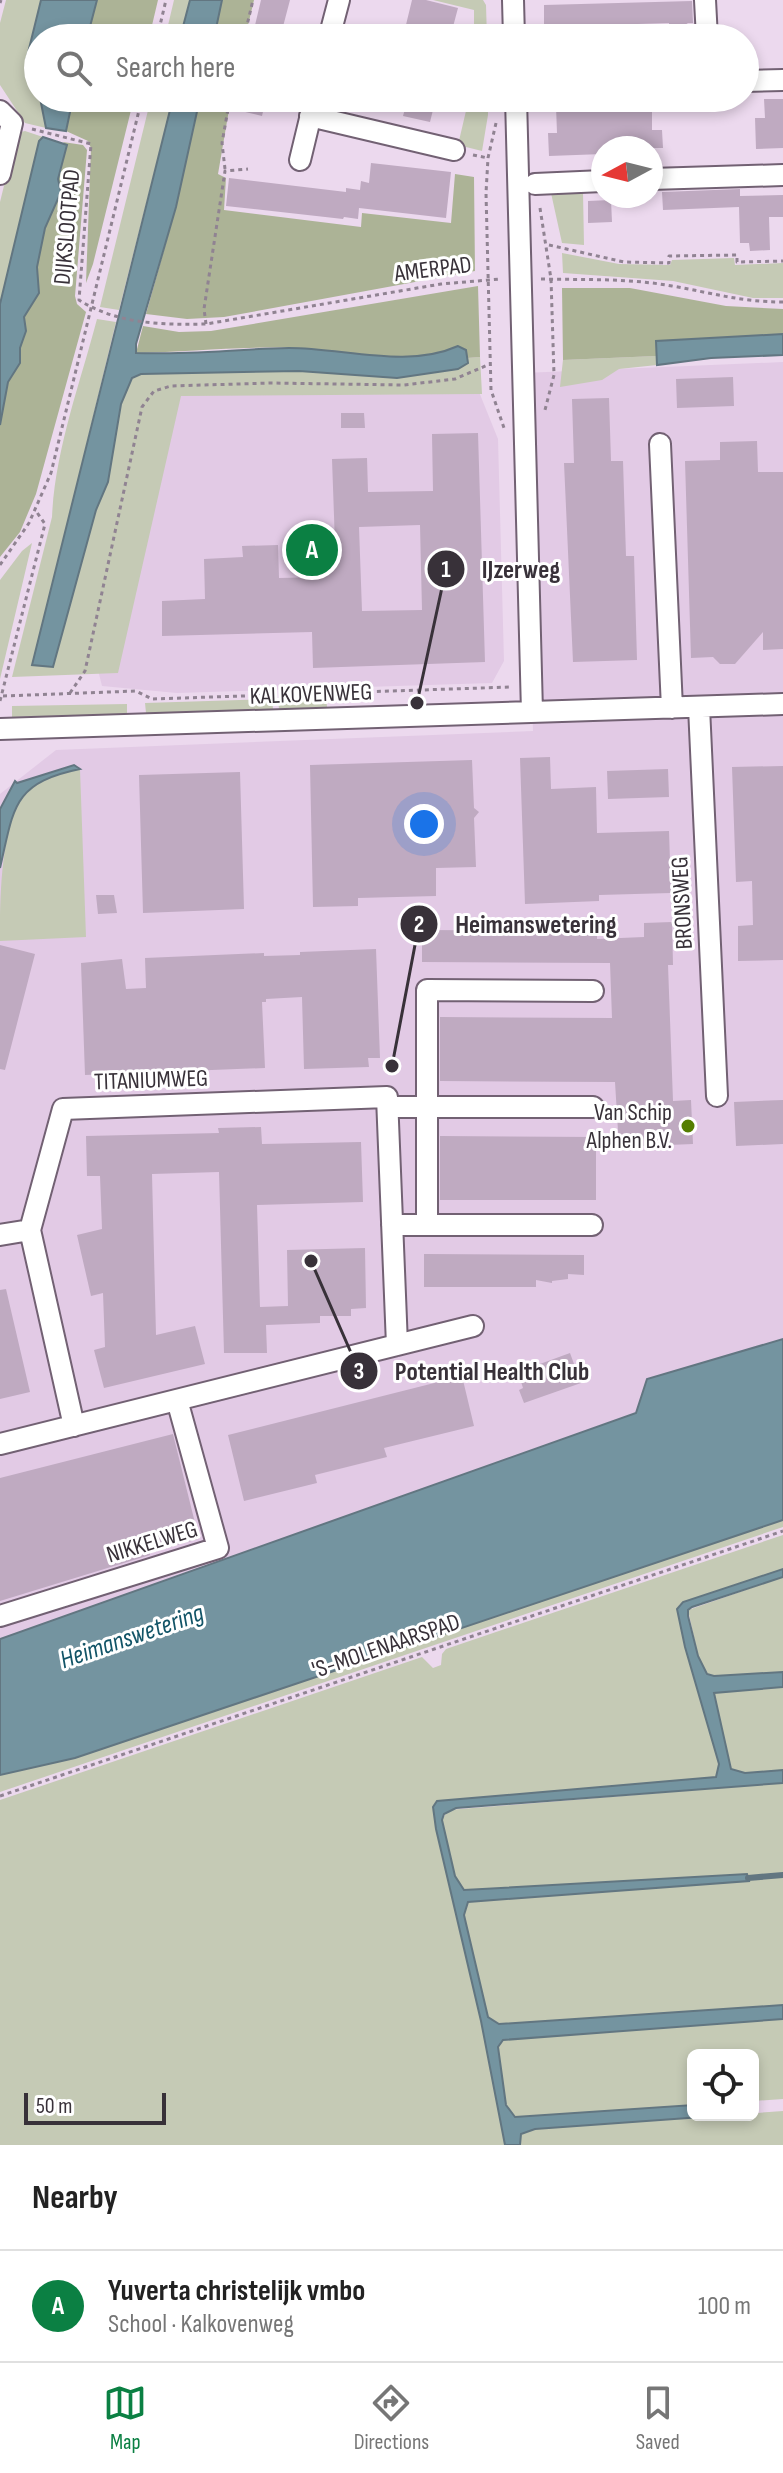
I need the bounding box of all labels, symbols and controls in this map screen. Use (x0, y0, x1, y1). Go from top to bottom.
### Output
search box (24, 24, 759, 112)
icon: search (52, 46, 96, 90)
text: Search here (116, 50, 235, 86)
north arrow (591, 136, 663, 208)
street label: DIJKSLOOTPAD (48, 168, 86, 286)
street label: AMERPAD (392, 250, 473, 288)
pin: A (286, 520, 338, 580)
callout: IJzerweg (426, 544, 576, 594)
text: 1 (441, 555, 451, 584)
text: IJzerweg (482, 555, 560, 586)
street label: KALKOVENWEG (249, 677, 373, 711)
your location (404, 804, 444, 844)
street label: BRONSWEG (665, 856, 699, 950)
callout: Heimanswetering (399, 899, 633, 949)
text: 2 (414, 910, 424, 939)
text: Heimanswetering (455, 910, 617, 941)
street label: TITANIUMWEG (93, 1064, 209, 1096)
place label: Van Schip Alphen B.V. (586, 1098, 672, 1155)
marker: Van Schip Alphen B.V. (679, 1117, 697, 1135)
callout: Potential Health Club (339, 1346, 605, 1396)
text: 3 (354, 1357, 364, 1386)
text: Potential Health Club (395, 1357, 589, 1388)
street label: NIKKELWEG (103, 1514, 201, 1570)
water label: Heimanswetering (56, 1598, 208, 1676)
street label: 'S-MOLENAARSPAD (308, 1607, 464, 1685)
map controls (687, 2049, 759, 2121)
button: locate (687, 2049, 759, 2121)
scale bar (24, 2089, 166, 2125)
text: 50 m (36, 2093, 72, 2120)
text: Nearby (32, 2177, 118, 2218)
text: Yuverta christelijk vmbo (108, 2273, 365, 2309)
text: A (52, 2291, 64, 2322)
text: 100 m (698, 2291, 751, 2322)
text: School · Kalkovenweg (108, 2309, 294, 2340)
tab: Map (103, 2381, 147, 2456)
tab: Directions (354, 2381, 429, 2456)
tab: Saved (636, 2381, 680, 2456)

